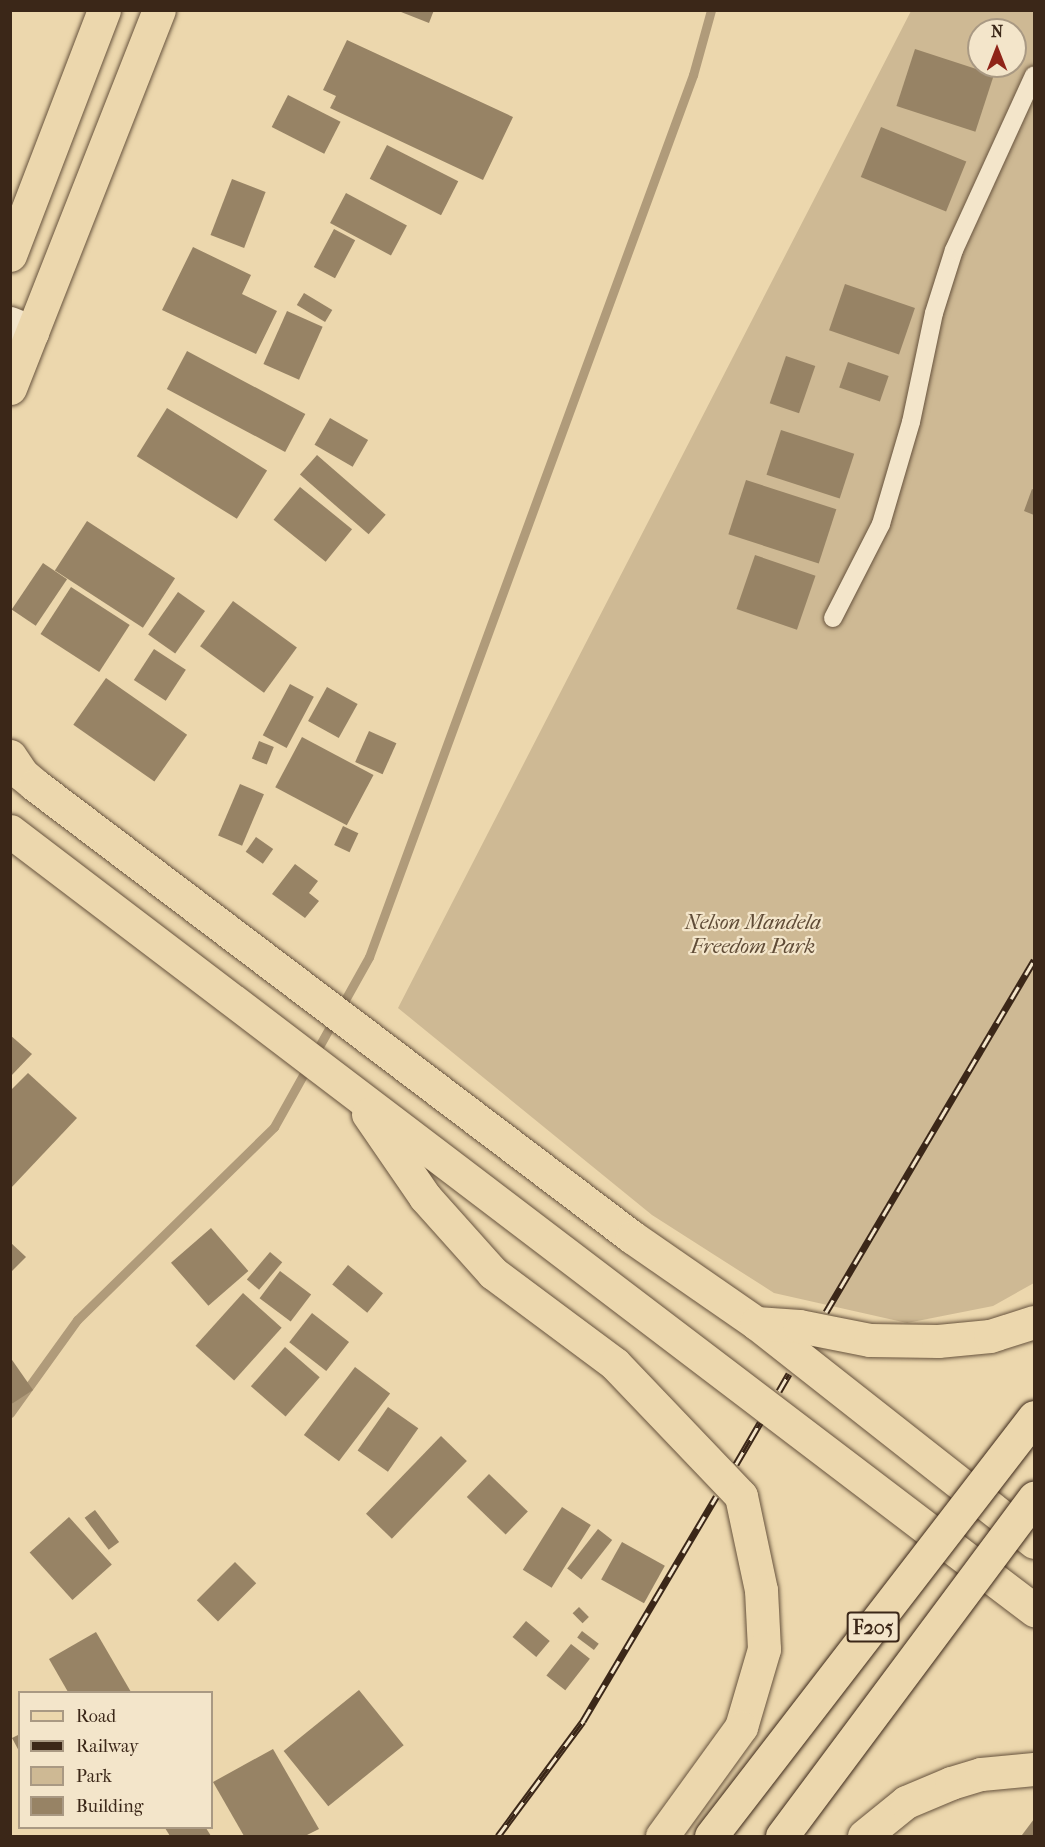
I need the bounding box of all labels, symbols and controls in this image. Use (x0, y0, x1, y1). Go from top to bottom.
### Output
north arrow (967, 18, 1027, 78)
text: N (991, 22, 1003, 41)
park label: Nelson Mandela Freedom Park (685, 909, 821, 959)
road number: F205 (846, 1610, 900, 1644)
legend (18, 1691, 213, 1829)
text: Road (76, 1706, 116, 1727)
text: Railway (76, 1736, 139, 1757)
text: Park (76, 1766, 112, 1787)
text: Building (76, 1796, 143, 1817)

